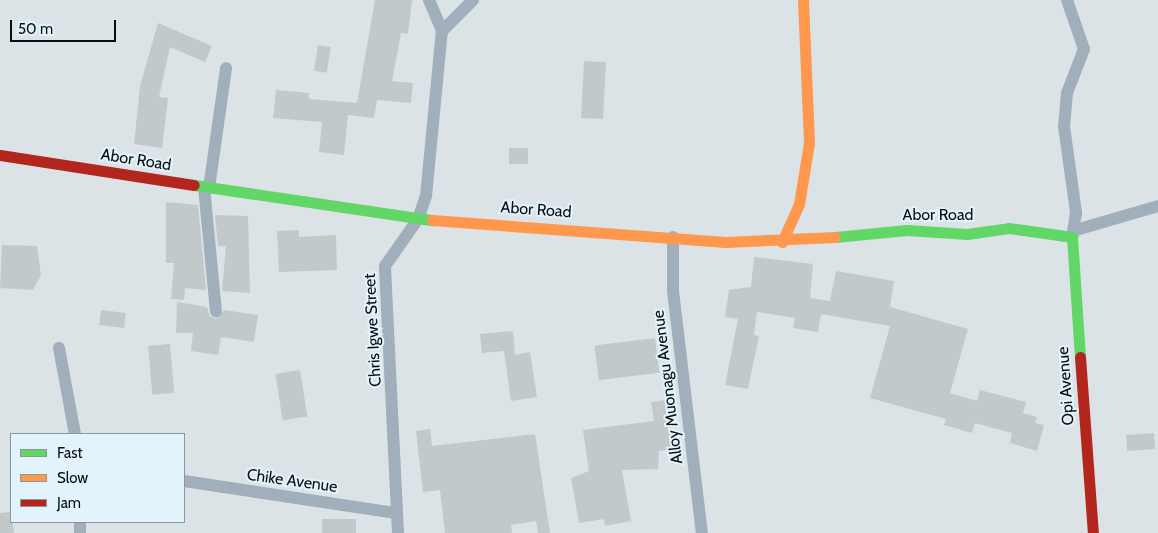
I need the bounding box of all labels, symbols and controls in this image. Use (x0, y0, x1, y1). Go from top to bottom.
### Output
scale bar (12, 10, 119, 42)
text: 50 m (18, 20, 53, 38)
street label: Abor Road (99, 145, 173, 175)
street label: Abor Road (500, 198, 572, 222)
street label: Abor Road (903, 205, 973, 225)
street label: Chris Igwe Street (360, 273, 386, 387)
street label: Alloy Muonagu Avenue (649, 309, 687, 465)
street label: Opi Avenue (1054, 346, 1078, 426)
legend (10, 433, 185, 523)
text: Fast (57, 444, 82, 462)
street label: Chike Avenue (245, 465, 339, 497)
text: Slow (57, 469, 88, 487)
text: Jam (57, 494, 81, 512)

